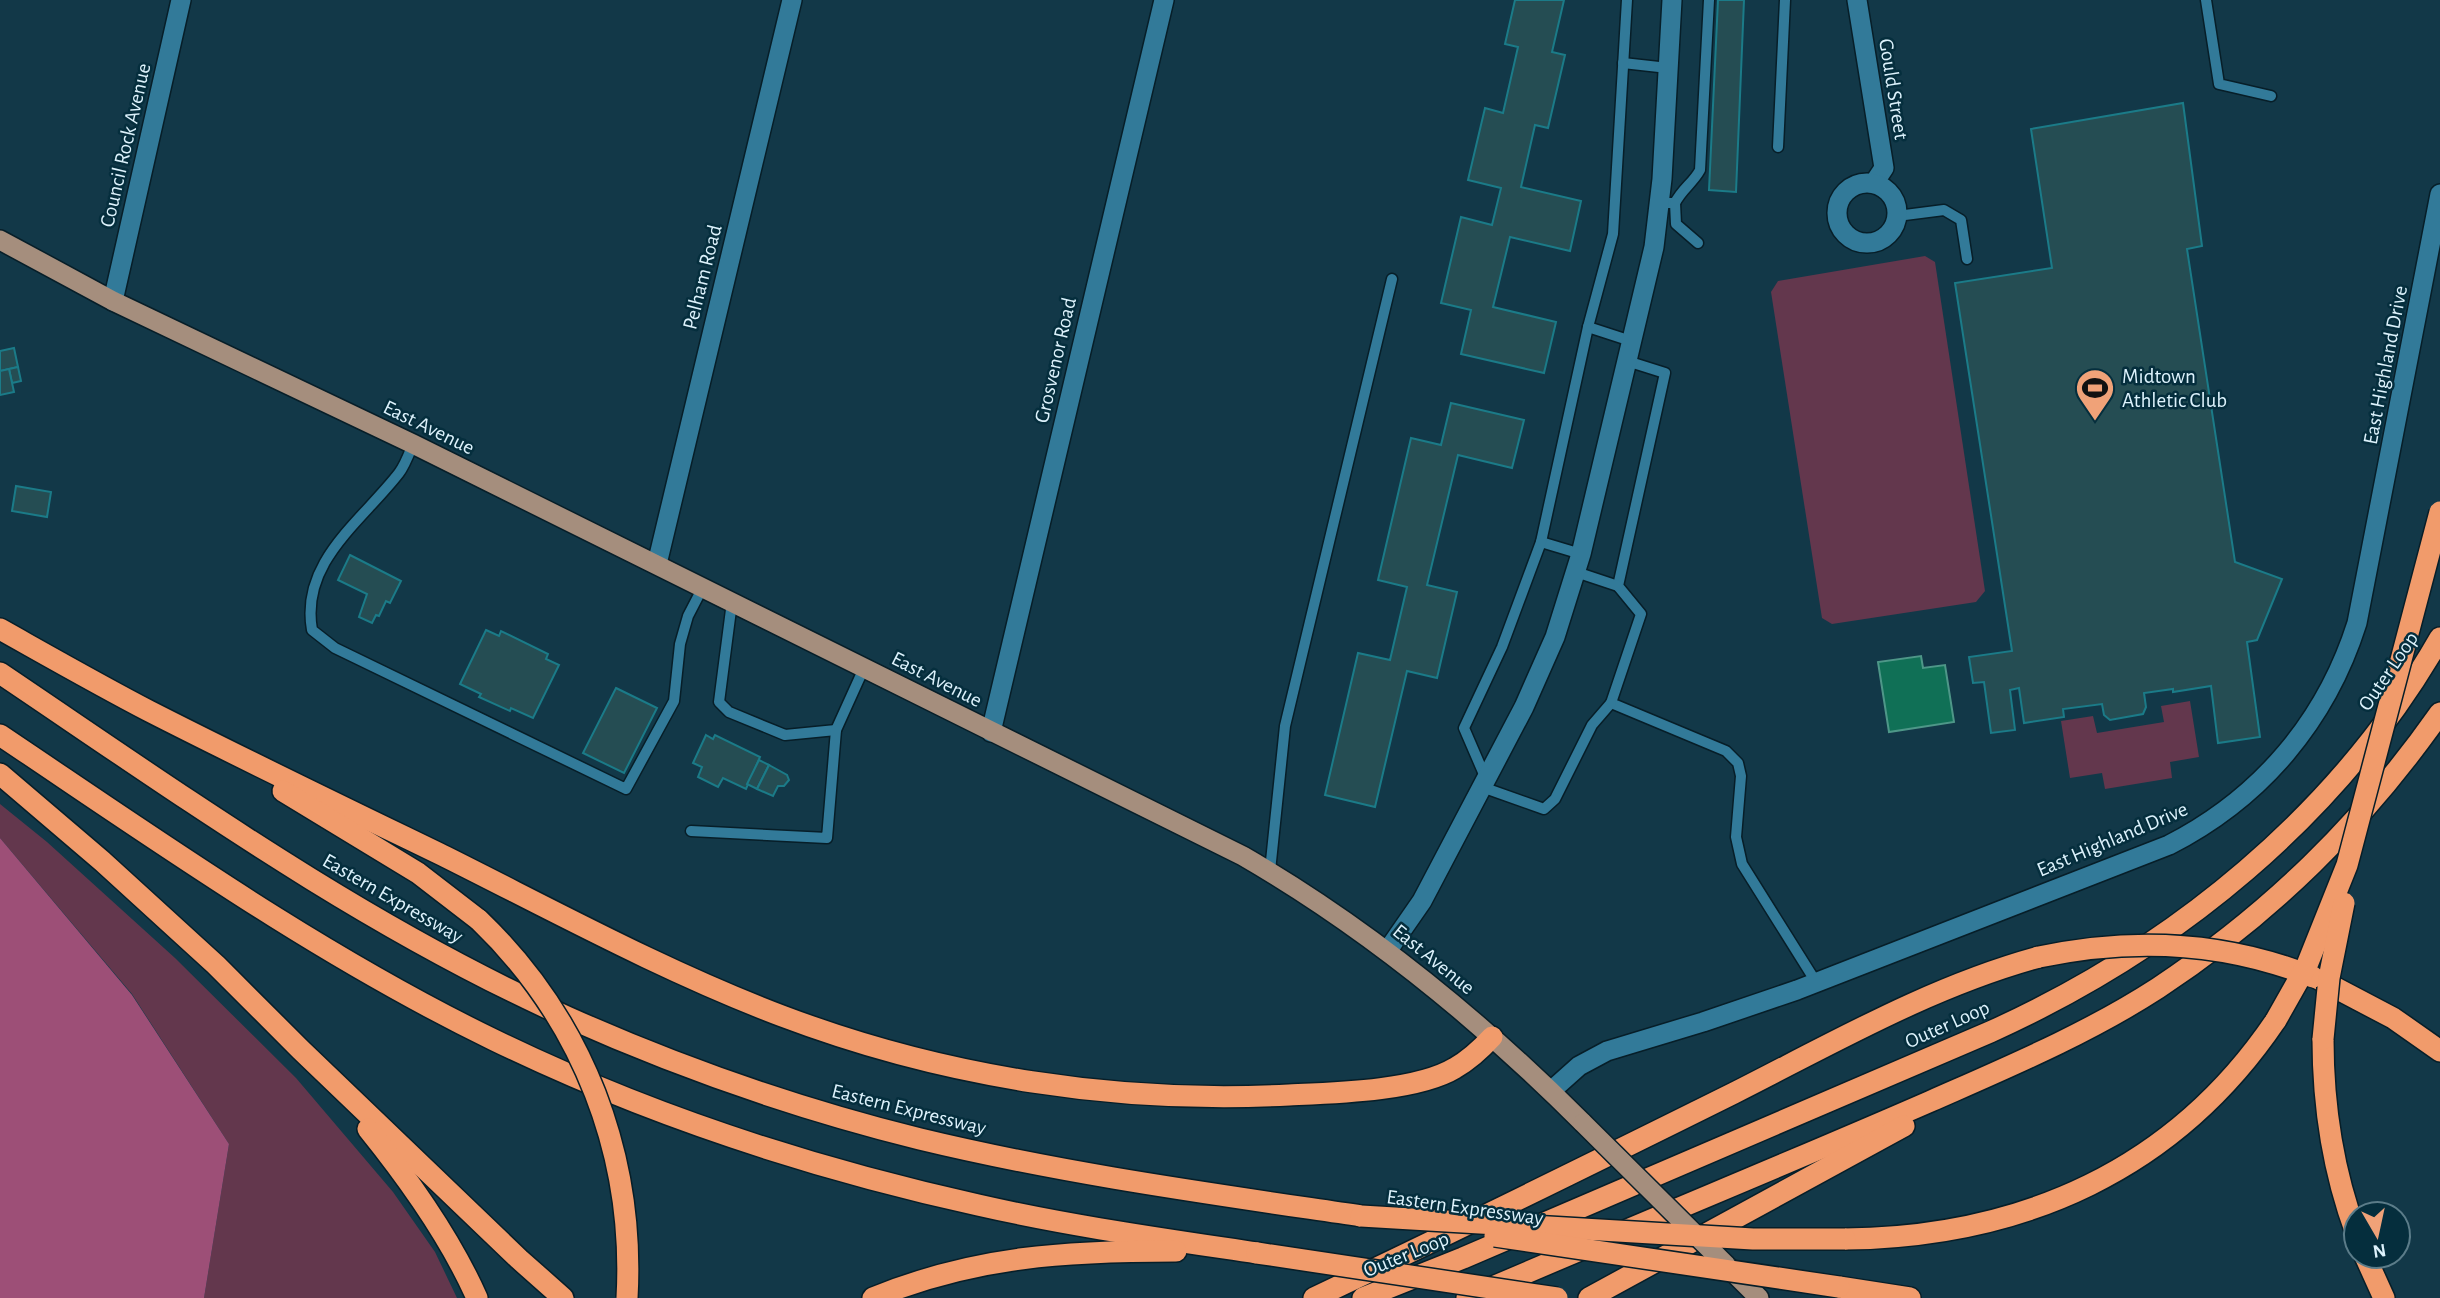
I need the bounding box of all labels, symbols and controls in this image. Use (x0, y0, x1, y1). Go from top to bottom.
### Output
street label: Gould Street (1875, 37, 1912, 141)
street label: Council Rock Avenue (96, 61, 155, 229)
street label: Pelham Road (679, 222, 726, 332)
street label: East Highland Drive (2360, 284, 2411, 446)
street label: Grosvenor Road (1031, 295, 1080, 425)
place label: Midtown Athletic Club (2122, 366, 2227, 411)
sports icon: Midtown Athletic Club (2074, 367, 2116, 422)
street label: East Avenue (380, 396, 478, 458)
street label: Outer Loop (2355, 628, 2422, 715)
street label: East Avenue (888, 648, 985, 711)
street label: East Highland Drive (2034, 798, 2191, 881)
street label: Eastern Expressway (319, 850, 467, 947)
street label: East Avenue (1389, 920, 1479, 999)
street label: Outer Loop (1902, 997, 1993, 1052)
street label: Eastern Expressway (830, 1080, 988, 1139)
street label: Eastern Expressway (1385, 1186, 1545, 1229)
north arrow (2342, 1200, 2412, 1270)
street label: Outer Loop (1360, 1228, 1452, 1281)
text: N (2371, 1240, 2387, 1261)

